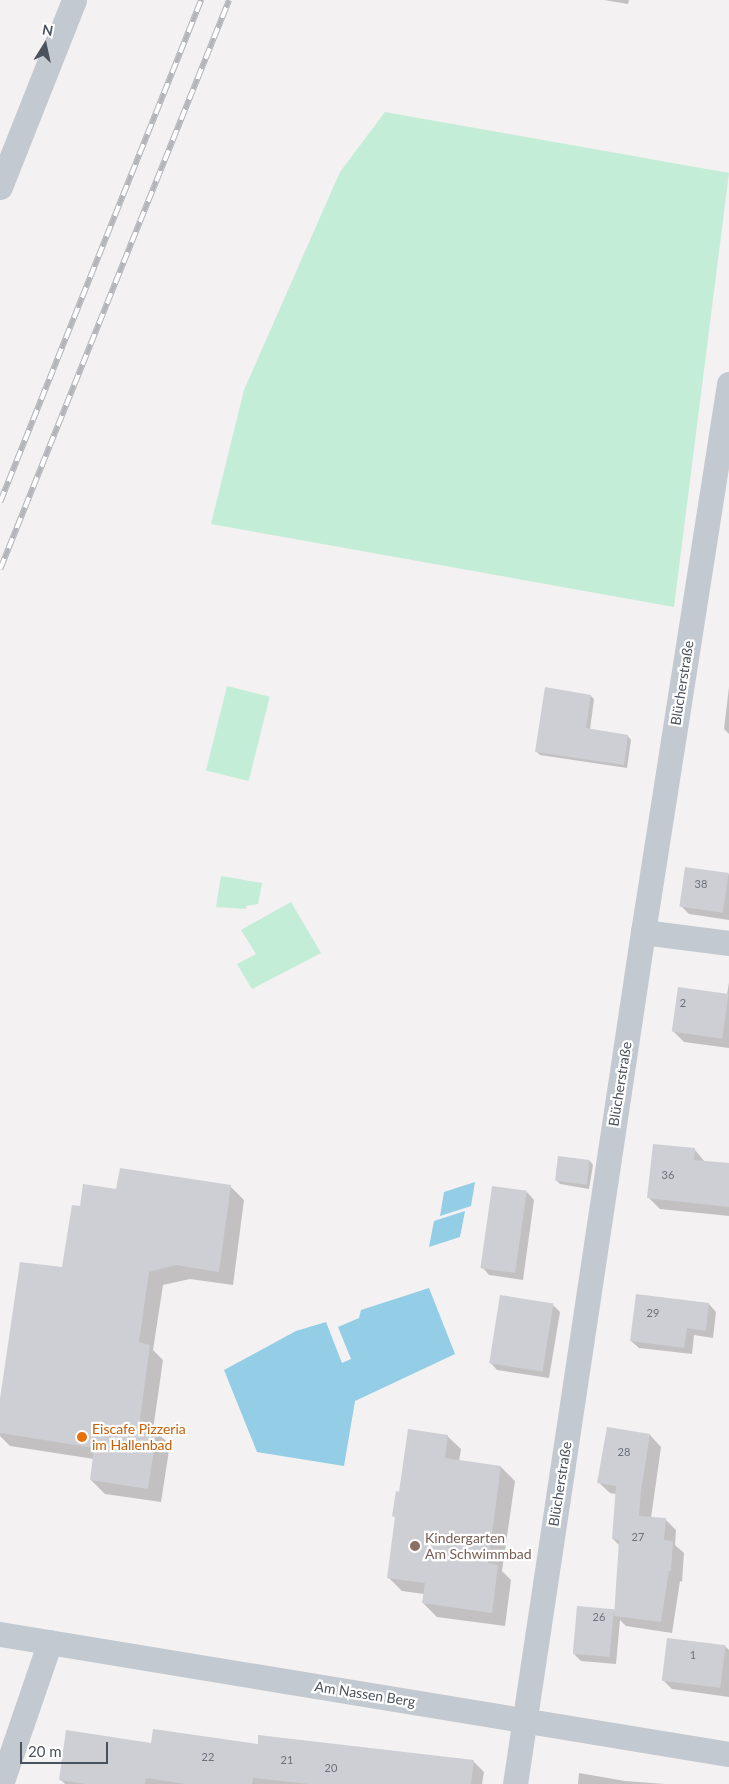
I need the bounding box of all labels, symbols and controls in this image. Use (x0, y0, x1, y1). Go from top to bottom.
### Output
north arrow (20, 20, 70, 70)
text: N (41, 20, 54, 39)
street label: Blücherstraße (667, 639, 697, 727)
house number: 38 (695, 877, 707, 891)
house number: 2 (680, 996, 686, 1010)
street label: Blücherstraße (605, 1040, 635, 1128)
house number: 36 (662, 1168, 674, 1182)
house number: 29 (647, 1306, 659, 1320)
place label: Eiscafe Pizzeria im Hallenbad (92, 1421, 186, 1454)
marker: Eiscafe Pizzeria im Hallenbad (76, 1431, 88, 1443)
street label: Blücherstraße (545, 1440, 575, 1528)
house number: 28 (618, 1445, 630, 1459)
place label: Kindergarten Am Schwimmbad (425, 1530, 532, 1562)
house number: 27 (632, 1530, 644, 1544)
marker: Kindergarten Am Schwimmbad (409, 1540, 421, 1552)
house number: 26 (593, 1610, 605, 1624)
house number: 1 (690, 1648, 696, 1662)
street label: Am Nassen Berg (314, 1678, 416, 1710)
scale bar (22, 1732, 110, 1764)
text: 20 m (28, 1742, 62, 1760)
house number: 22 (202, 1750, 214, 1764)
house number: 21 (281, 1753, 293, 1767)
house number: 20 (325, 1761, 337, 1775)

